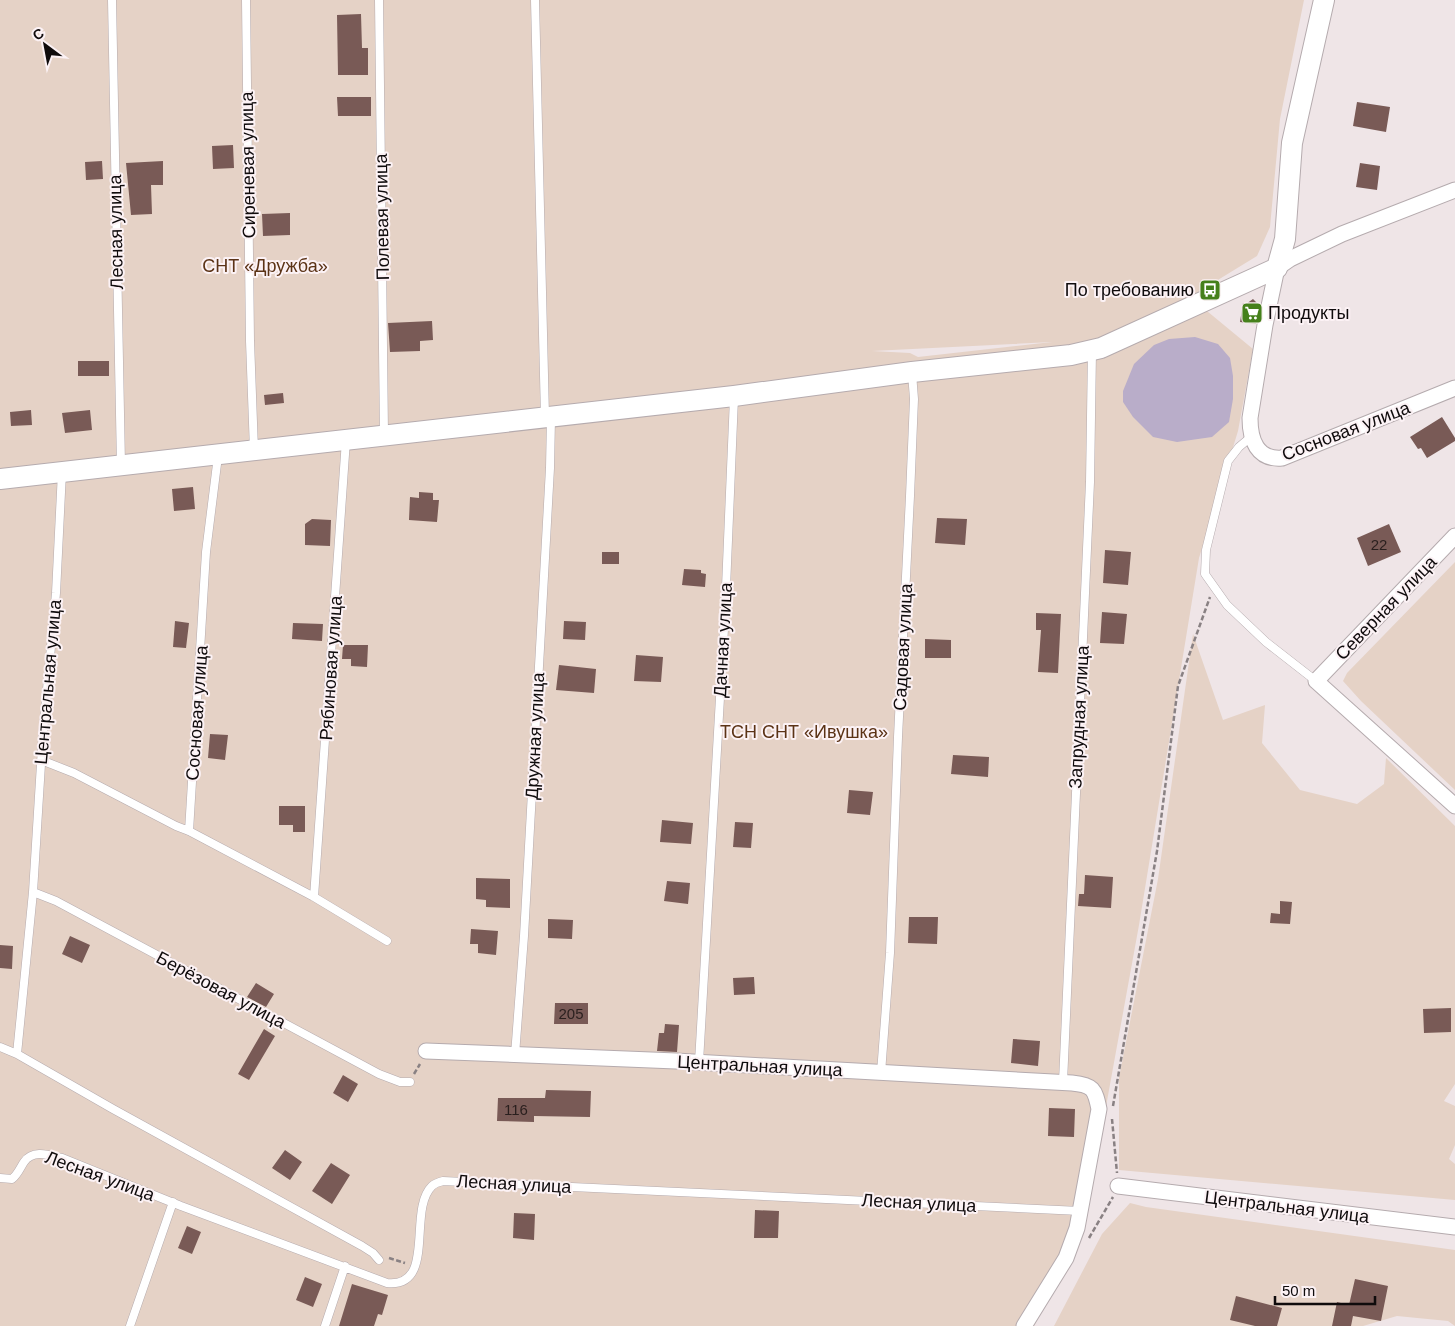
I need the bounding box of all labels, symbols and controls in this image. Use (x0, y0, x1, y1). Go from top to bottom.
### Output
north arrow (20, 20, 70, 70)
text: С (30, 25, 47, 43)
street label: Сиреневая улица (237, 91, 259, 238)
street label: Полевая улица (371, 153, 393, 281)
street label: Лесная улица (105, 173, 127, 290)
park label: СНТ «Дружба» (202, 256, 328, 276)
bus stop icon: По требованию (1198, 278, 1222, 302)
place label: По требованию (1065, 280, 1194, 300)
supermarket icon: Продукты (1240, 301, 1264, 325)
place label: Продукты (1268, 303, 1349, 323)
street label: Сосновая улица (1279, 397, 1414, 465)
house number: 22 (1371, 536, 1387, 553)
street label: Северная улица (1331, 551, 1441, 664)
street label: Дачная улица (710, 581, 736, 698)
street label: Садовая улица (890, 582, 916, 711)
street label: Рябиновая улица (316, 594, 346, 741)
street label: Центральная улица (31, 598, 65, 765)
street label: Сосновая улица (182, 644, 212, 781)
street label: Запрудная улица (1065, 644, 1093, 789)
street label: Дружная улица (522, 671, 548, 800)
park label: ТСН СНТ «Ивушка» (720, 722, 888, 742)
street label: Берёзовая улица (153, 947, 290, 1033)
house number: 205 (558, 1005, 584, 1022)
street label: Центральная улица (677, 1052, 844, 1080)
house number: 116 (504, 1101, 528, 1118)
street label: Лесная улица (43, 1147, 158, 1205)
street label: Лесная улица (456, 1171, 573, 1197)
street label: Центральная улица (1204, 1187, 1371, 1227)
street label: Лесная улица (861, 1190, 978, 1216)
scale bar (1275, 1274, 1375, 1306)
text: 50 m (1282, 1282, 1315, 1299)

